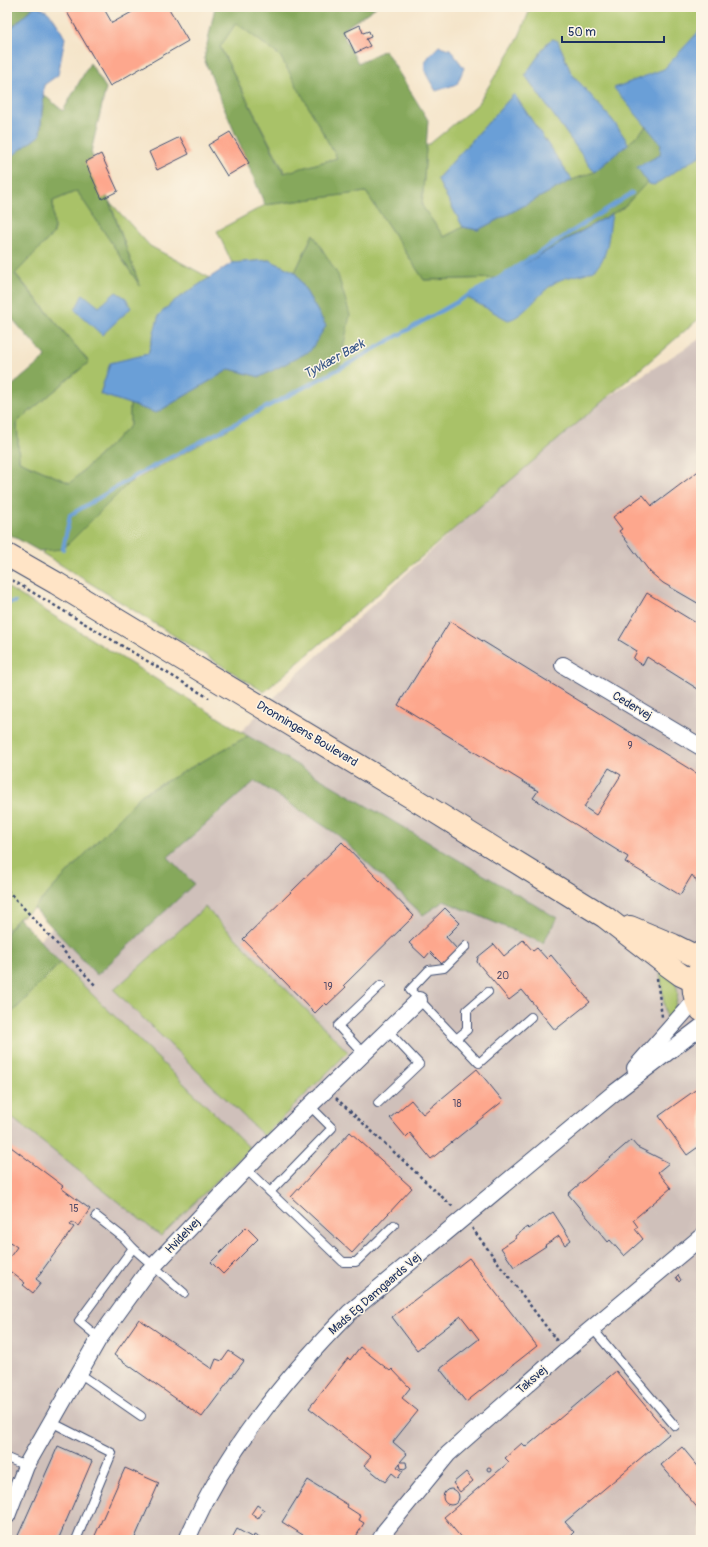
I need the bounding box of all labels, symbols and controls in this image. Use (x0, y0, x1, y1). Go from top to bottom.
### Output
scale bar (562, 18, 664, 44)
text: 50 m (568, 25, 596, 40)
water label: Tyvkær Bæk (301, 335, 369, 382)
street label: Cedervej (609, 688, 655, 724)
street label: Dronningens Boulevard (254, 698, 360, 770)
house number: 9 (627, 740, 633, 752)
house number: 20 (497, 970, 509, 982)
house number: 19 (323, 981, 333, 993)
house number: 18 (453, 1098, 461, 1110)
house number: 15 (69, 1203, 79, 1215)
street label: Hvidelvej (162, 1215, 204, 1257)
street label: Mads Eg Damgaards Vej (326, 1250, 424, 1338)
street label: Taksvej (514, 1362, 551, 1397)

